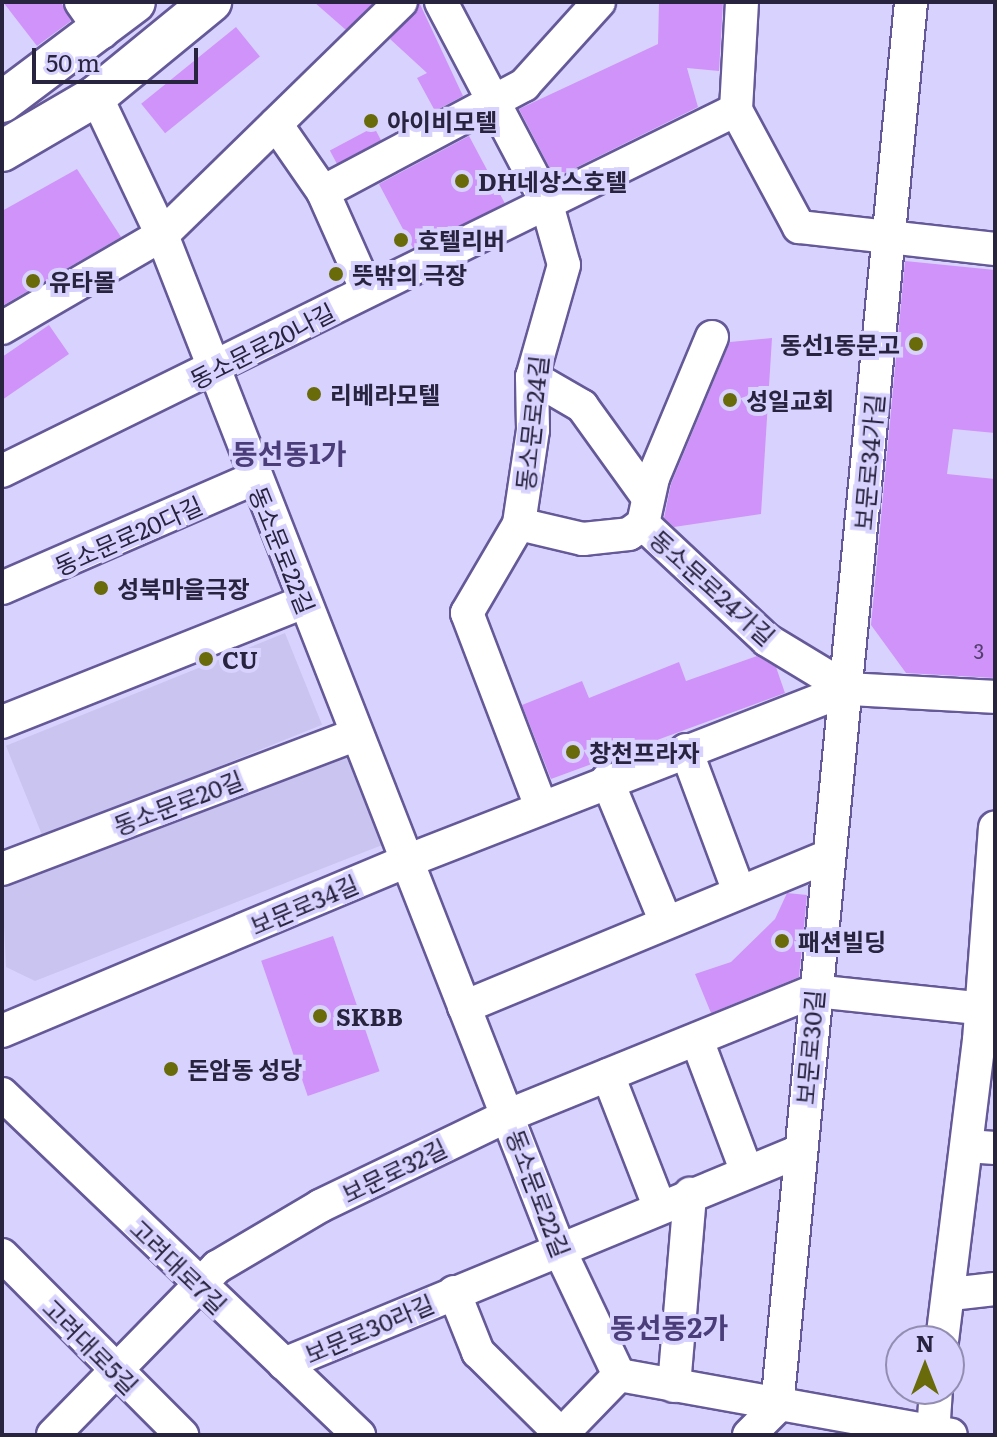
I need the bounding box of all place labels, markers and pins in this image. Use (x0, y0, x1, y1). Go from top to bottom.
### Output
place label: 아이비모텔 (387, 107, 497, 135)
marker: 아이비모텔 (362, 112, 380, 130)
place label: DH네상스호텔 (478, 167, 627, 195)
marker: DH네상스호텔 (453, 172, 471, 190)
place label: 호텔리버 (417, 226, 505, 254)
marker: 호텔리버 (392, 231, 410, 249)
place label: 뜻밖의 극장 (352, 260, 467, 288)
marker: 뜻밖의 극장 (327, 265, 345, 283)
place label: 유타몰 (49, 267, 115, 295)
marker: 유타몰 (24, 272, 42, 290)
place label: 동선1동문고 (780, 330, 900, 358)
marker: 동선1동문고 (907, 335, 925, 353)
place label: 리베라모텔 (330, 380, 440, 408)
marker: 리베라모텔 (305, 385, 323, 403)
place label: 성일교회 (746, 386, 834, 414)
marker: 성일교회 (721, 391, 739, 409)
place label: 성북마을극장 (117, 574, 249, 602)
marker: 성북마을극장 (92, 579, 110, 597)
place label: CU (222, 645, 258, 673)
marker: CU (197, 650, 215, 668)
place label: 창천프라자 (589, 738, 699, 766)
marker: 창천프라자 (564, 743, 582, 761)
place label: 패션빌딩 (798, 927, 886, 955)
marker: 패션빌딩 (773, 932, 791, 950)
place label: SKBB (336, 1002, 403, 1030)
marker: SKBB (311, 1007, 329, 1025)
place label: 돈암동 성당 (187, 1055, 302, 1083)
marker: 돈암동 성당 (162, 1060, 180, 1078)

